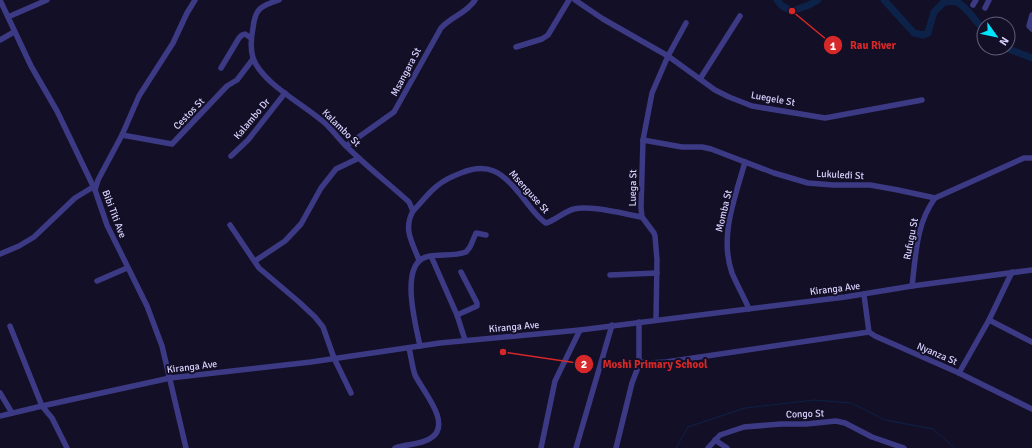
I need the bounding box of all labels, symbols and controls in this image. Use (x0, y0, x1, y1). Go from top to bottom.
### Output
north arrow (976, 16, 1016, 56)
callout: Rau River (823, 34, 904, 57)
text: N (996, 34, 1012, 48)
text: 1 (830, 39, 837, 54)
text: Rau River (850, 39, 897, 52)
street label: Msangara St (388, 45, 424, 98)
street label: Luegele St (750, 89, 797, 109)
street label: Cestos St (171, 95, 207, 132)
street label: Kalambo Dr (231, 96, 273, 142)
street label: Kalambo St (319, 107, 363, 150)
street label: Msenguse St (506, 168, 552, 217)
street label: Lukuledi St (816, 168, 865, 182)
street label: Luega St (627, 169, 639, 207)
street label: Bibi Titi Ave (99, 188, 129, 240)
street label: Momba St (713, 188, 735, 233)
street label: Rufugu St (901, 217, 921, 261)
street label: Kiranga Ave (809, 280, 861, 298)
street label: Kiranga Ave (488, 319, 540, 335)
street label: Nyanza St (915, 340, 959, 368)
callout: Moshi Primary School (574, 353, 715, 376)
text: 2 (581, 357, 587, 372)
street label: Kiranga Ave (166, 358, 218, 376)
text: Moshi Primary School (602, 358, 708, 371)
street label: Congo St (786, 407, 825, 421)

